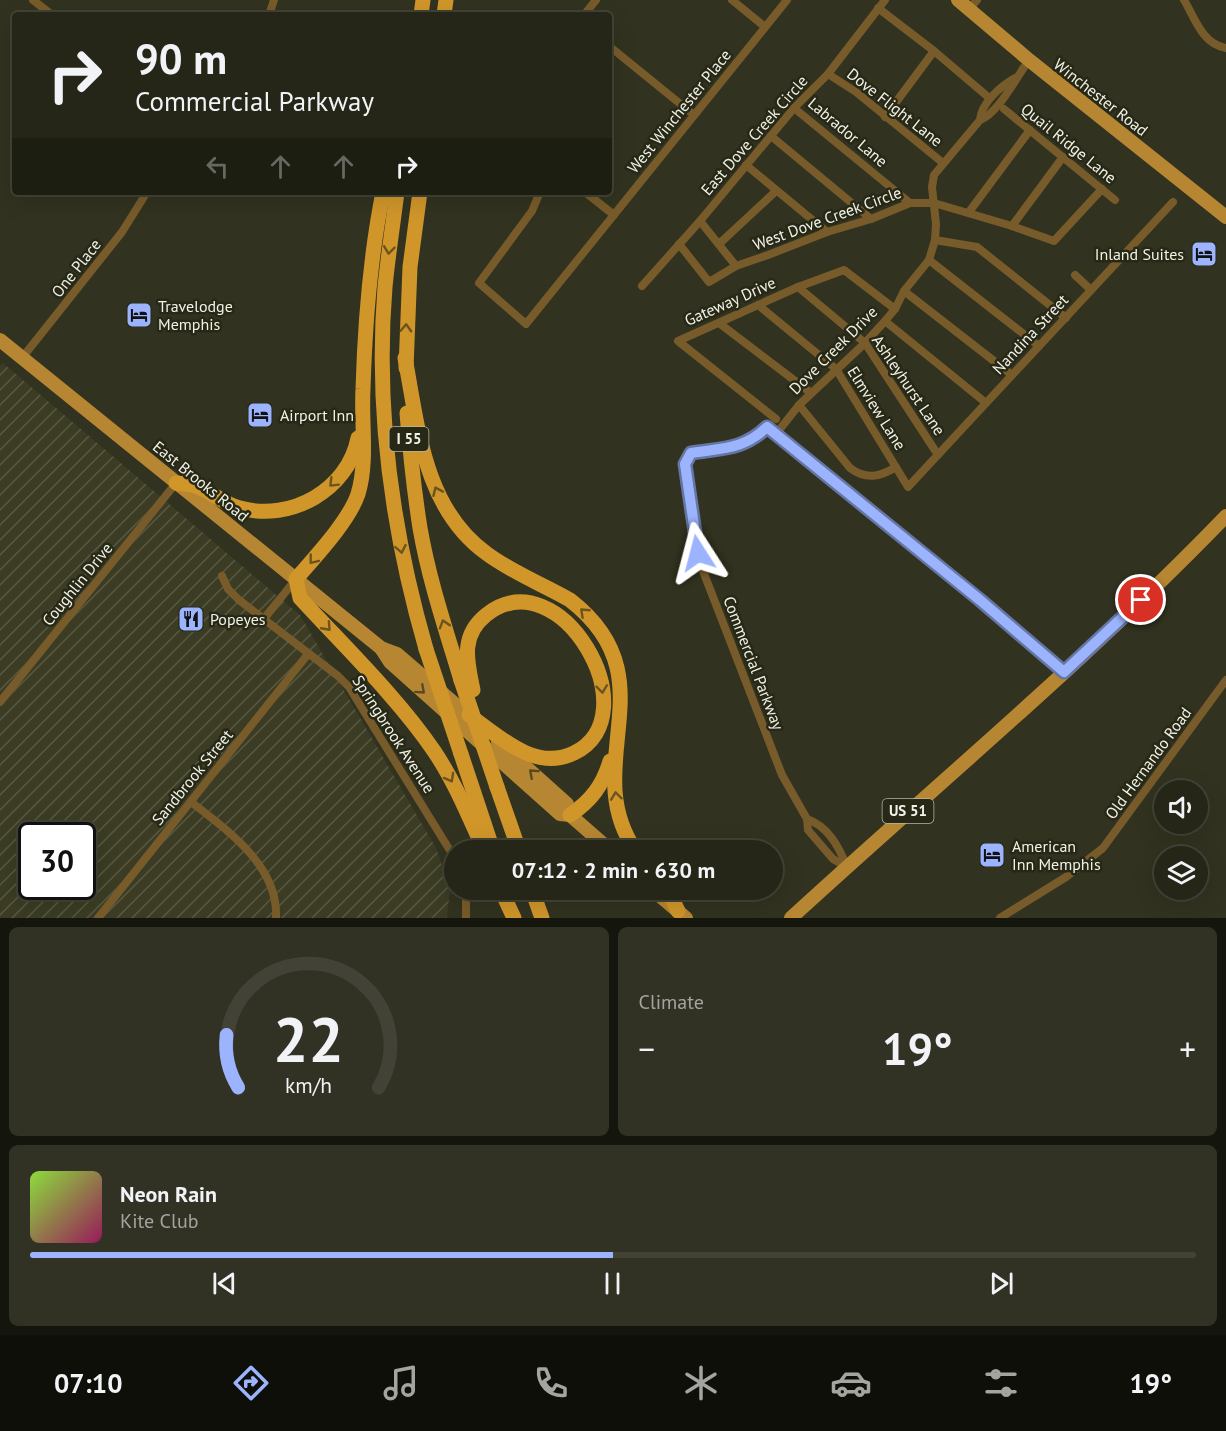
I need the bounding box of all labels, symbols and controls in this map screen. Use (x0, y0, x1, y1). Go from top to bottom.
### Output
text: 90 m (135, 31, 227, 86)
icon: right (36, 36, 114, 114)
street label: West Winchester Place (623, 45, 735, 177)
street label: Winchester Road (1050, 54, 1152, 140)
street label: Dove Flight Lane (843, 63, 947, 151)
street label: East Dove Creek Circle (696, 71, 812, 199)
text: Commercial Parkway (135, 84, 374, 118)
street label: Labrador Lane (804, 93, 892, 171)
street label: Quail Ridge Lane (1017, 98, 1121, 188)
icon: left (201, 150, 234, 183)
icon: ahead (264, 150, 297, 183)
icon: ahead (327, 150, 360, 183)
icon: right (390, 150, 423, 183)
street label: West Dove Creek Circle (750, 182, 904, 254)
street label: One Place (47, 235, 105, 301)
hotel icon: Inland Suites (1189, 239, 1219, 269)
place label: Inland Suites (1095, 244, 1184, 264)
one-way arrow (384, 245, 396, 255)
street label: Gateway Drive (681, 272, 779, 330)
street label: Nandina Street (988, 289, 1073, 378)
place label: Travelodge Memphis (158, 296, 233, 334)
hotel icon: Travelodge Memphis (124, 300, 154, 330)
street label: Dove Creek Drive (785, 302, 881, 398)
one-way arrow (400, 323, 413, 332)
street label: Ashleyhurst Lane (868, 331, 950, 439)
street label: Elmview Lane (843, 363, 911, 453)
hotel icon: Airport Inn (245, 400, 275, 430)
place label: Airport Inn (280, 405, 354, 425)
road number: I 55 (390, 427, 428, 451)
street label: East Brooks Road (149, 436, 253, 526)
one-way arrow (330, 476, 341, 487)
one-way arrow (432, 487, 444, 498)
position arrow (666, 521, 730, 585)
street label: Coughlin Drive (37, 538, 117, 630)
one-way arrow (394, 543, 407, 553)
one-way arrow (309, 553, 320, 564)
pin (1115, 574, 1166, 625)
icon: arrive (1124, 583, 1157, 616)
street label: Commercial Parkway (719, 593, 789, 733)
restaurant icon: Popeyes (176, 604, 206, 634)
one-way arrow (580, 608, 591, 619)
place label: Popeyes (210, 609, 266, 629)
one-way arrow (439, 619, 451, 630)
one-way arrow (320, 620, 331, 631)
street label: Springbrook Avenue (348, 671, 440, 797)
one-way arrow (414, 683, 425, 694)
one-way arrow (595, 684, 607, 693)
street label: Old Hernando Road (1101, 703, 1195, 823)
street label: Sandbrook Street (147, 725, 237, 829)
one-way arrow (529, 769, 539, 780)
one-way arrow (443, 772, 454, 782)
map controls (1154, 780, 1208, 900)
button: sound (1154, 780, 1208, 834)
one-way arrow (610, 791, 623, 801)
road number: US 51 (882, 799, 934, 823)
speed limit sign: 30 (18, 822, 96, 900)
place label: American Inn Memphis (1012, 836, 1101, 874)
hotel icon: American Inn Memphis (977, 840, 1007, 870)
button: layers (1154, 846, 1208, 900)
text: 07:12 · 2 min · 630 m (512, 856, 715, 884)
text: Climate (639, 989, 704, 1015)
text: 22 (273, 998, 344, 1079)
text: 19° (882, 1019, 953, 1077)
text: − (639, 1027, 655, 1070)
text: + (1179, 1027, 1196, 1070)
text: km/h (285, 1072, 332, 1100)
text: Neon Rain (120, 1180, 217, 1208)
text: Kite Club (120, 1208, 198, 1234)
icon: previous (208, 1267, 241, 1300)
icon: pause (596, 1267, 629, 1300)
icon: next (985, 1267, 1018, 1300)
icon: directions (230, 1362, 272, 1404)
icon: music (380, 1362, 422, 1404)
icon: phone (530, 1362, 572, 1404)
icon: climate (680, 1362, 722, 1404)
icon: car (830, 1362, 872, 1404)
icon: filters (980, 1362, 1022, 1404)
text: 07:10 (54, 1366, 122, 1400)
text: 19° (1130, 1366, 1172, 1400)

